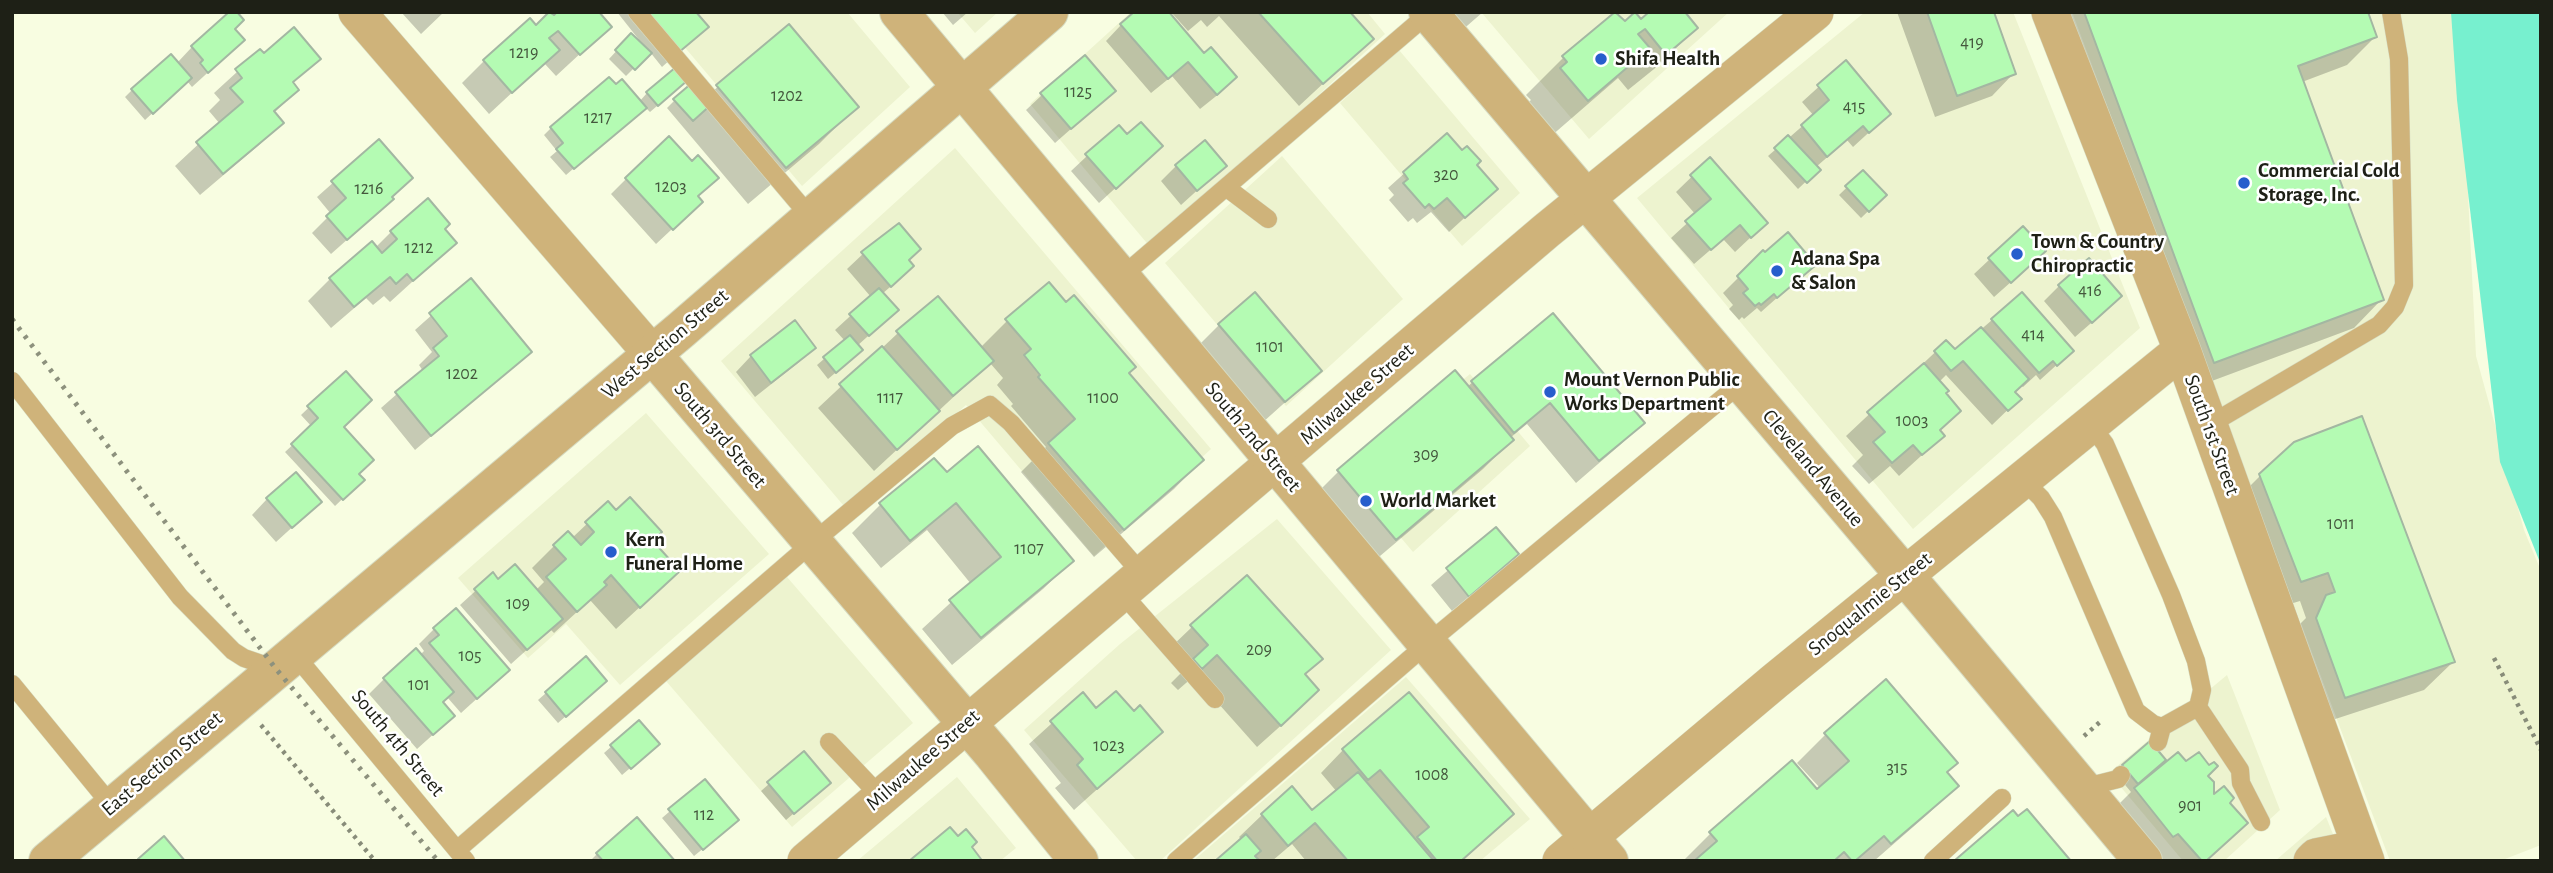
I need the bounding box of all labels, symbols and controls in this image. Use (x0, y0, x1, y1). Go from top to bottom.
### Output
house number: 419 (1960, 32, 1984, 54)
house number: 1219 (509, 42, 539, 64)
place label: Shifa Health (1615, 46, 1720, 72)
marker: Shifa Health (1593, 51, 1609, 67)
house number: 1125 (1064, 81, 1092, 103)
house number: 1202 (771, 85, 803, 107)
house number: 415 (1843, 96, 1865, 118)
house number: 1217 (584, 107, 612, 129)
place label: Commercial Cold Storage, Inc. (2258, 158, 2400, 208)
house number: 320 (1433, 164, 1459, 186)
marker: Commercial Cold Storage, Inc. (2236, 175, 2252, 191)
house number: 1203 (655, 176, 687, 198)
house number: 1216 (354, 178, 384, 200)
place label: Town & Country Chiropractic (2031, 229, 2164, 279)
house number: 1212 (405, 237, 433, 259)
place label: Adana Spa & Salon (1791, 246, 1880, 296)
marker: Town & Country Chiropractic (2009, 246, 2025, 262)
marker: Adana Spa & Salon (1769, 263, 1785, 279)
house number: 416 (2078, 280, 2102, 302)
street label: West Section Street (596, 283, 734, 405)
house number: 414 (2021, 324, 2045, 346)
house number: 1101 (1256, 336, 1284, 358)
street label: Milwaukee Street (1295, 338, 1419, 450)
house number: 1202 (446, 363, 478, 385)
place label: Mount Vernon Public Works Department (1564, 367, 1740, 417)
street label: South 1st Street (2179, 371, 2245, 499)
street label: South 3rd Street (668, 377, 772, 493)
street label: South 2nd Street (1200, 377, 1306, 497)
marker: Mount Vernon Public Works Department (1542, 384, 1558, 400)
house number: 1117 (877, 387, 903, 409)
house number: 1100 (1087, 387, 1119, 409)
street label: Cleveland Avenue (1757, 404, 1869, 532)
house number: 1003 (1896, 410, 1928, 432)
house number: 309 (1413, 444, 1439, 466)
place label: World Market (1380, 488, 1496, 514)
marker: World Market (1358, 493, 1374, 509)
house number: 1011 (2327, 513, 2355, 535)
place label: Kern Funeral Home (625, 527, 743, 577)
house number: 1107 (1014, 538, 1044, 560)
marker: Kern Funeral Home (603, 544, 619, 560)
street label: Snoqualmie Street (1803, 546, 1937, 662)
house number: 109 (506, 593, 530, 615)
house number: 209 (1246, 639, 1272, 661)
house number: 105 (458, 645, 482, 667)
house number: 101 (408, 674, 430, 696)
street label: South 4th Street (346, 684, 450, 802)
street label: Milwaukee Street (861, 704, 985, 816)
street label: East Section Street (96, 706, 228, 822)
house number: 1023 (1093, 735, 1125, 757)
house number: 315 (1886, 757, 1908, 779)
house number: 1008 (1415, 764, 1449, 786)
house number: 901 (2178, 795, 2202, 817)
house number: 112 (694, 804, 714, 826)

